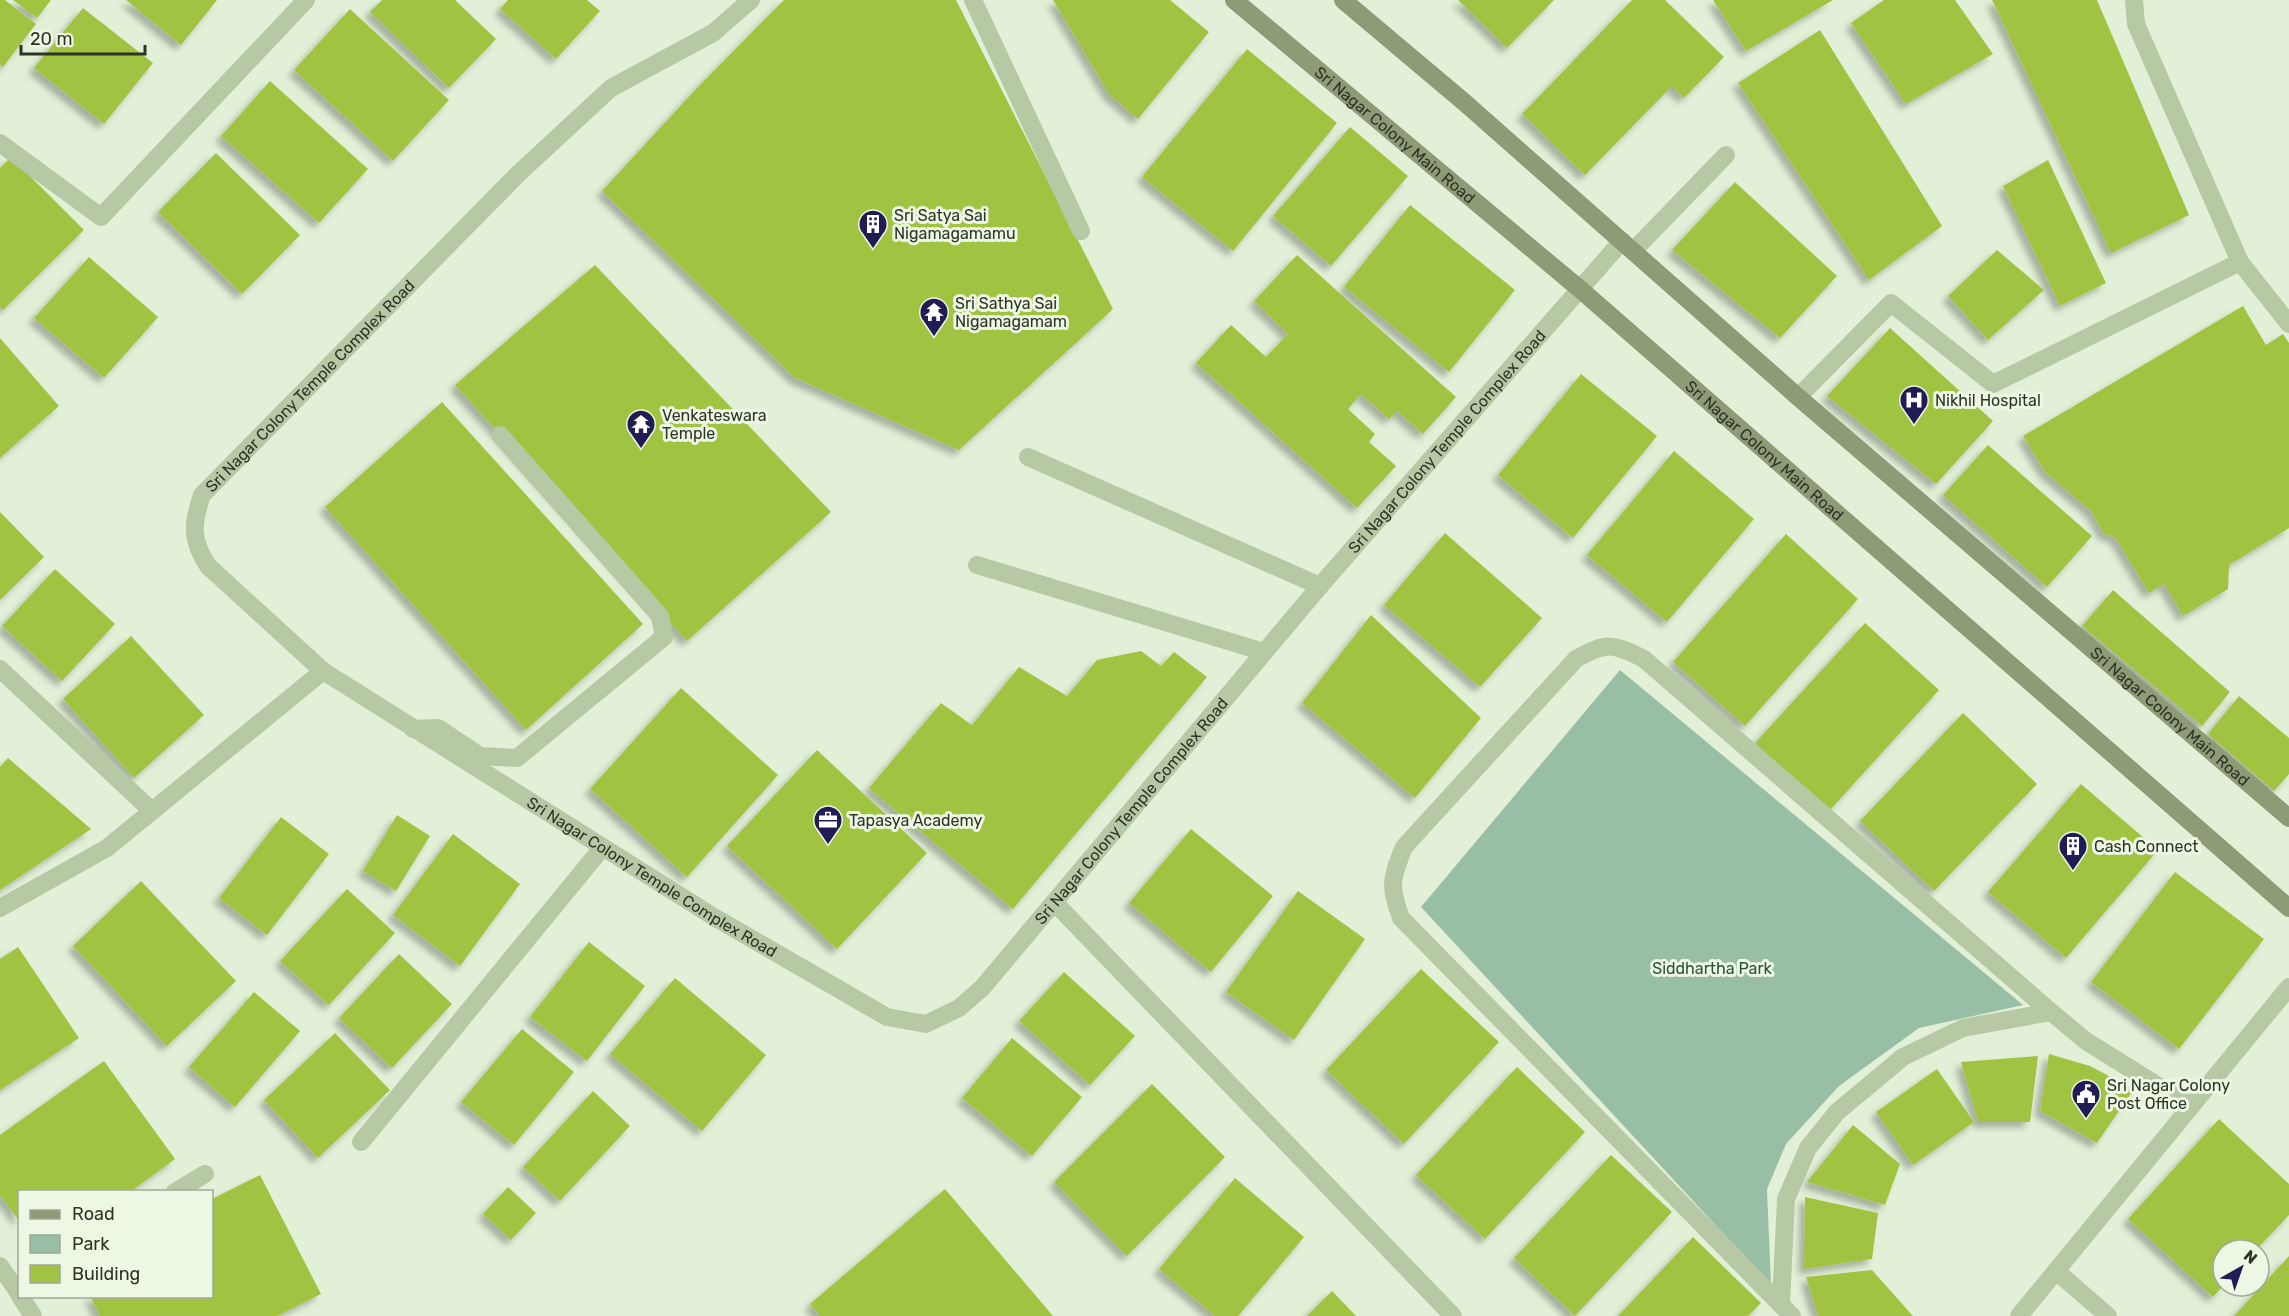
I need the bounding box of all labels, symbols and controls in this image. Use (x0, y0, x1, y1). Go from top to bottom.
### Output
scale bar (21, 18, 146, 56)
text: 20 m (30, 28, 72, 50)
street label: Sri Nagar Colony Main Road (1311, 62, 1479, 207)
place label: Sri Satya Sai Nigamagamamu (894, 206, 1016, 243)
building icon: Sri Satya Sai Nigamagamamu (857, 208, 889, 250)
street label: Sri Nagar Colony Temple Complex Road (201, 275, 418, 496)
place label: Sri Sathya Sai Nigamagamam (955, 294, 1067, 331)
temple icon: Sri Sathya Sai Nigamagamam (918, 296, 950, 338)
street label: Sri Nagar Colony Temple Complex Road (1344, 326, 1549, 557)
street label: Sri Nagar Colony Main Road (1682, 376, 1848, 524)
hospital icon: Nikhil Hospital (1898, 384, 1930, 426)
place label: Nikhil Hospital (1935, 391, 2041, 410)
place label: Venkateswara Temple (662, 406, 767, 443)
temple icon: Venkateswara Temple (625, 408, 657, 450)
street label: Sri Nagar Colony Main Road (2087, 643, 2254, 790)
street label: Sri Nagar Colony Temple Complex Road (1030, 694, 1232, 928)
street label: Sri Nagar Colony Temple Complex Road (524, 792, 780, 961)
office icon: Tapasya Academy (812, 804, 844, 846)
place label: Tapasya Academy (849, 811, 982, 830)
building icon: Cash Connect (2057, 830, 2089, 872)
place label: Cash Connect (2094, 837, 2199, 856)
park label: Siddhartha Park (1652, 959, 1773, 978)
place label: Sri Nagar Colony Post Office (2107, 1076, 2230, 1113)
public building icon: Sri Nagar Colony Post Office (2070, 1078, 2102, 1120)
legend (18, 1190, 213, 1298)
text: Road (72, 1203, 115, 1225)
text: Park (72, 1233, 110, 1255)
north arrow (2211, 1238, 2271, 1298)
text: N (2240, 1246, 2261, 1268)
text: Building (72, 1263, 140, 1285)

